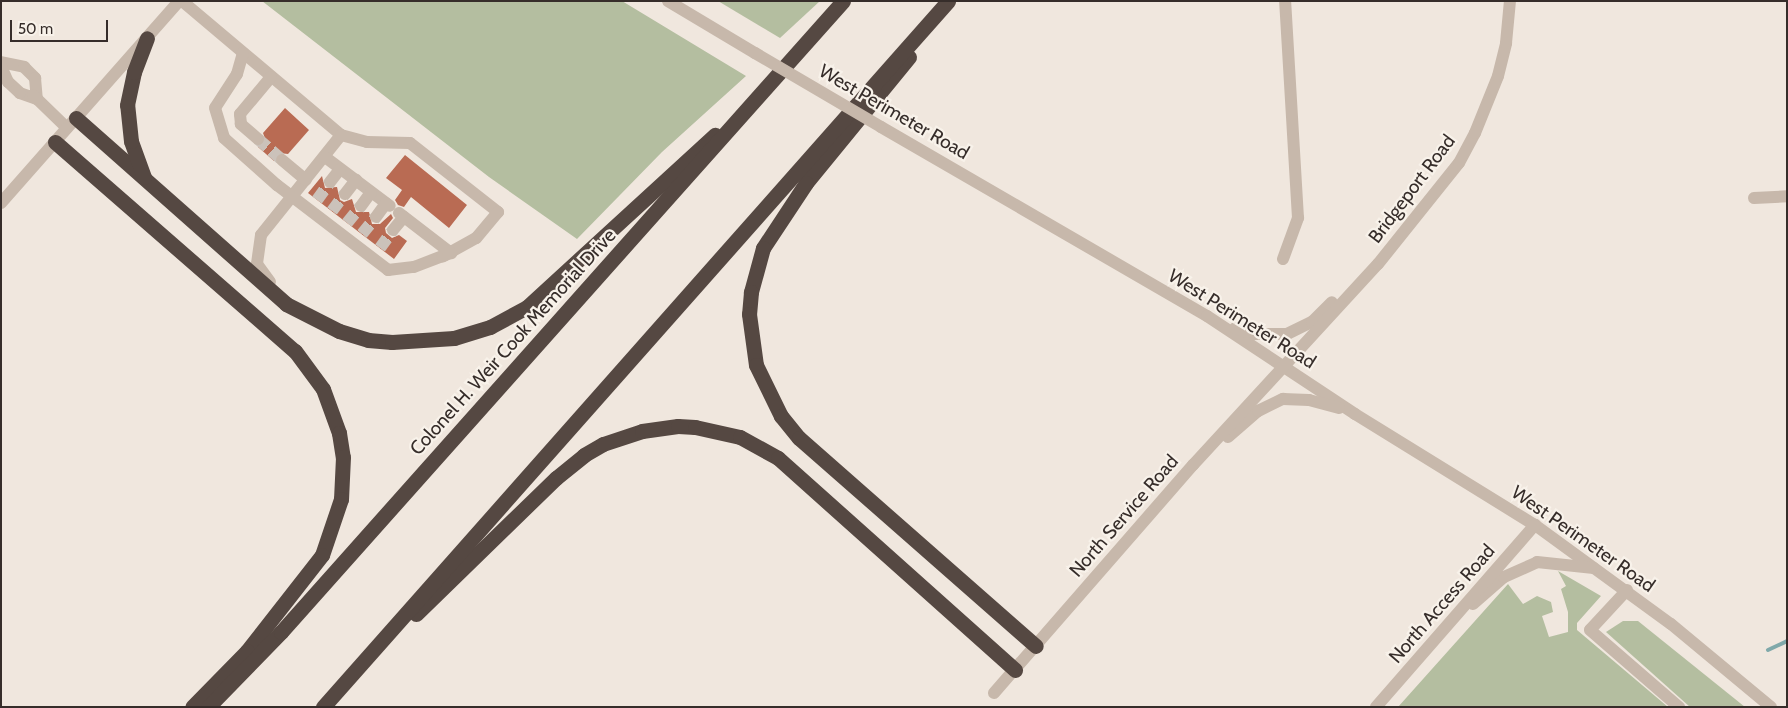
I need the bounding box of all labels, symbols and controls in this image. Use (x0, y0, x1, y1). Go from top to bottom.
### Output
scale bar (12, 10, 110, 42)
text: 50 m (18, 20, 53, 38)
street label: West Perimeter Road (815, 60, 973, 164)
street label: Bridgeport Road (1364, 130, 1460, 248)
street label: Colonel H. Weir Cook Memorial Drive (405, 224, 621, 460)
street label: West Perimeter Road (1164, 264, 1320, 374)
street label: North Service Road (1065, 450, 1183, 582)
street label: West Perimeter Road (1507, 481, 1659, 597)
street label: North Access Road (1384, 540, 1500, 668)

